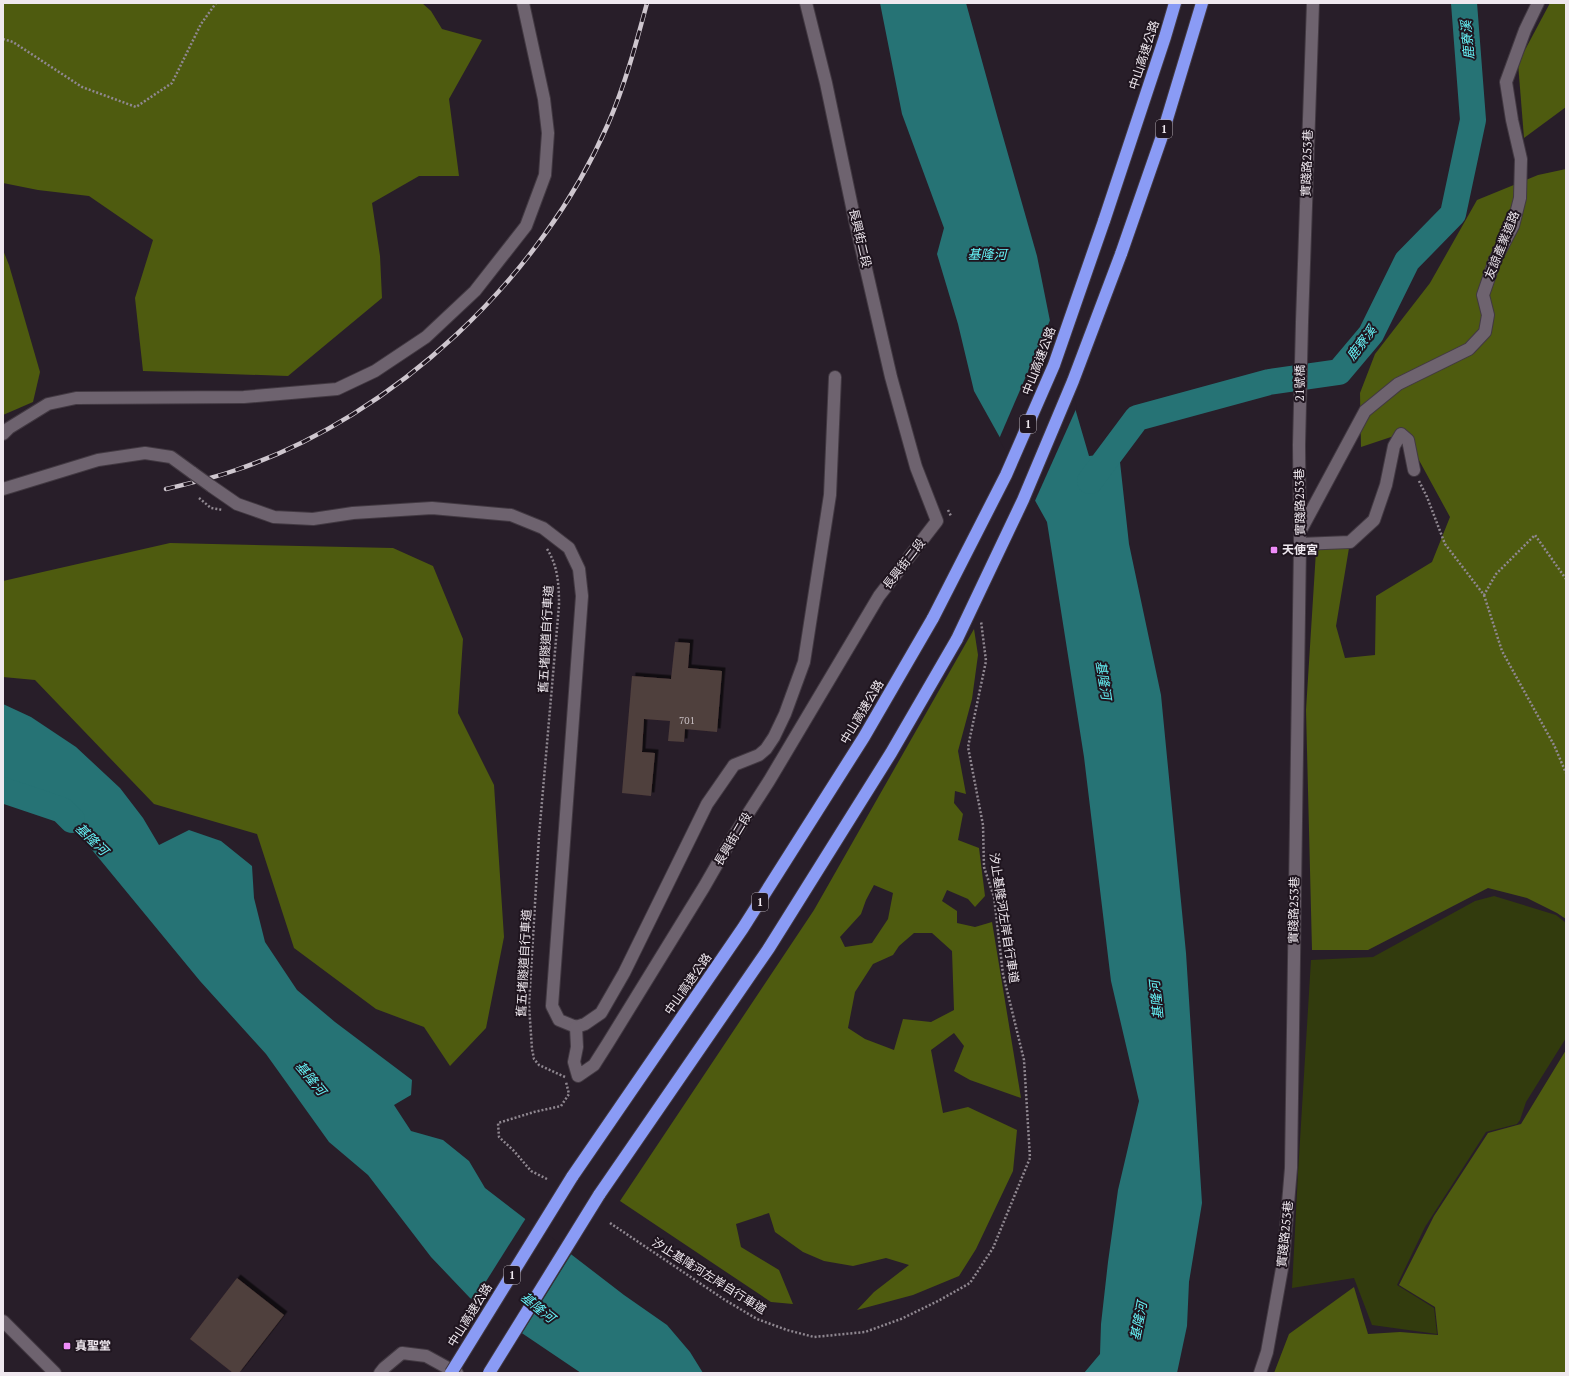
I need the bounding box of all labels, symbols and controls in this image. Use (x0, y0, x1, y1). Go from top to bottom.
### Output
street label: 中山高速公路 (1125, 18, 1162, 91)
water label: 鹿寮溪 (1456, 18, 1478, 60)
road number: 1 (1156, 120, 1172, 138)
street label: 實踐路253巷 (1298, 129, 1315, 197)
street label: 長興街二段 (846, 207, 875, 269)
street label: 友諒產業道路 (1481, 209, 1522, 281)
water label: 基隆河 (967, 245, 1009, 263)
water label: 鹿寮溪 (1342, 320, 1381, 364)
street label: 中山高速公路 (1019, 325, 1058, 397)
street label: 21號橋 (1292, 364, 1307, 402)
road number: 1 (1020, 415, 1036, 433)
street label: 實踐路253巷 (1291, 468, 1308, 536)
street label: 長興街二段 (879, 535, 928, 592)
place label: 天使宮 (1282, 542, 1318, 557)
marker: 天使宮 (1269, 545, 1279, 555)
street label: 舊五堵隧道自行車道 (535, 585, 556, 693)
water label: 基隆河 (1092, 659, 1116, 704)
street label: 中山高速公路 (837, 677, 887, 746)
house number: 701 (679, 714, 695, 727)
street label: 長興街二段 (711, 809, 754, 868)
water label: 基隆河 (72, 819, 114, 861)
street label: 汐止基隆河左岸自行車道 (987, 852, 1022, 984)
street label: 實踐路253巷 (1285, 876, 1302, 944)
road number: 1 (752, 893, 768, 911)
street label: 舊五堵隧道自行車道 (513, 909, 534, 1017)
street label: 中山高速公路 (661, 950, 714, 1018)
water label: 基隆河 (1145, 977, 1167, 1020)
water label: 基隆河 (292, 1057, 332, 1101)
street label: 實踐路253巷 (1274, 1200, 1295, 1268)
street label: 汐止基隆河左岸自行車道 (649, 1234, 769, 1317)
road number: 1 (504, 1266, 520, 1284)
street label: 中山高速公路 (444, 1280, 495, 1349)
water label: 基隆河 (517, 1288, 561, 1328)
water label: 基隆河 (1125, 1297, 1151, 1342)
place label: 真聖堂 (75, 1338, 111, 1353)
marker: 真聖堂 (62, 1341, 72, 1351)

